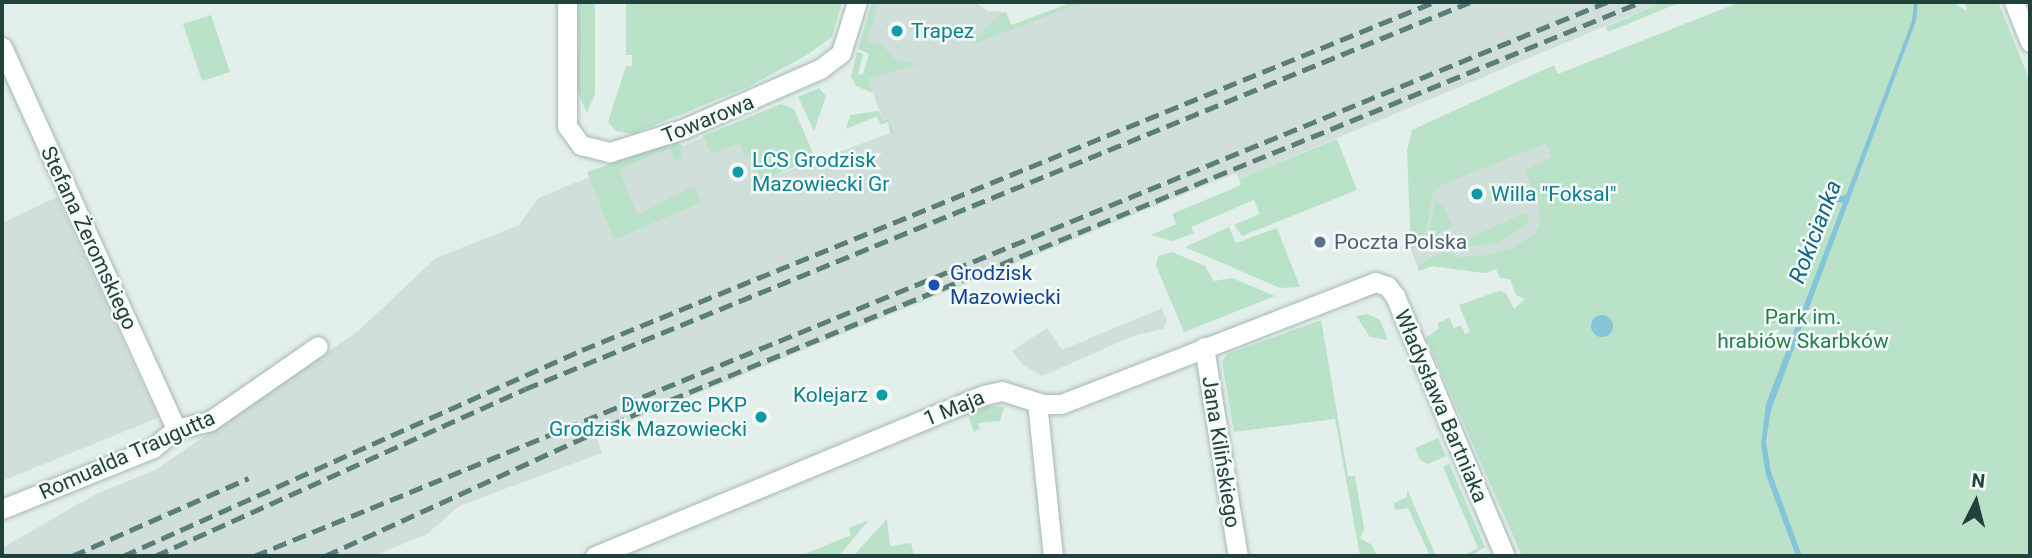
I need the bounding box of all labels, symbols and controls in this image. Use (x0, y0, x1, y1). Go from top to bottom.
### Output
place label: Trapez (911, 18, 974, 44)
marker: Trapez (889, 23, 905, 39)
street label: Towarowa (658, 89, 758, 149)
street label: Stefana Żeromskiego (35, 142, 143, 334)
place label: LCS Grodzisk Mazowiecki Gr (752, 147, 889, 197)
marker: LCS Grodzisk Mazowiecki Gr (730, 164, 746, 180)
water label: Rokicianka (1784, 177, 1848, 287)
place label: Willa "Foksal" (1491, 181, 1616, 207)
marker: Willa "Foksal" (1469, 186, 1485, 202)
place label: Poczta Polska (1334, 229, 1467, 255)
marker: Poczta Polska (1312, 234, 1328, 250)
place label: Grodzisk Mazowiecki (950, 260, 1061, 310)
marker: Grodzisk Mazowiecki (924, 275, 944, 295)
park label: Park im. hrabiów Skarbków (1717, 304, 1889, 354)
street label: Władysława Bartniaka (1389, 306, 1493, 506)
street label: Jana Kilińskiego (1197, 375, 1245, 529)
place label: Kolejarz (793, 382, 868, 408)
street label: 1 Maja (920, 384, 988, 432)
marker: Kolejarz (874, 387, 890, 403)
place label: Dworzec PKP Grodzisk Mazowiecki (549, 392, 747, 442)
street label: Romualda Traugutta (35, 405, 219, 505)
marker: Dworzec PKP Grodzisk Mazowiecki (753, 409, 769, 425)
north arrow (1941, 467, 2011, 537)
text: N (1970, 468, 1986, 493)

